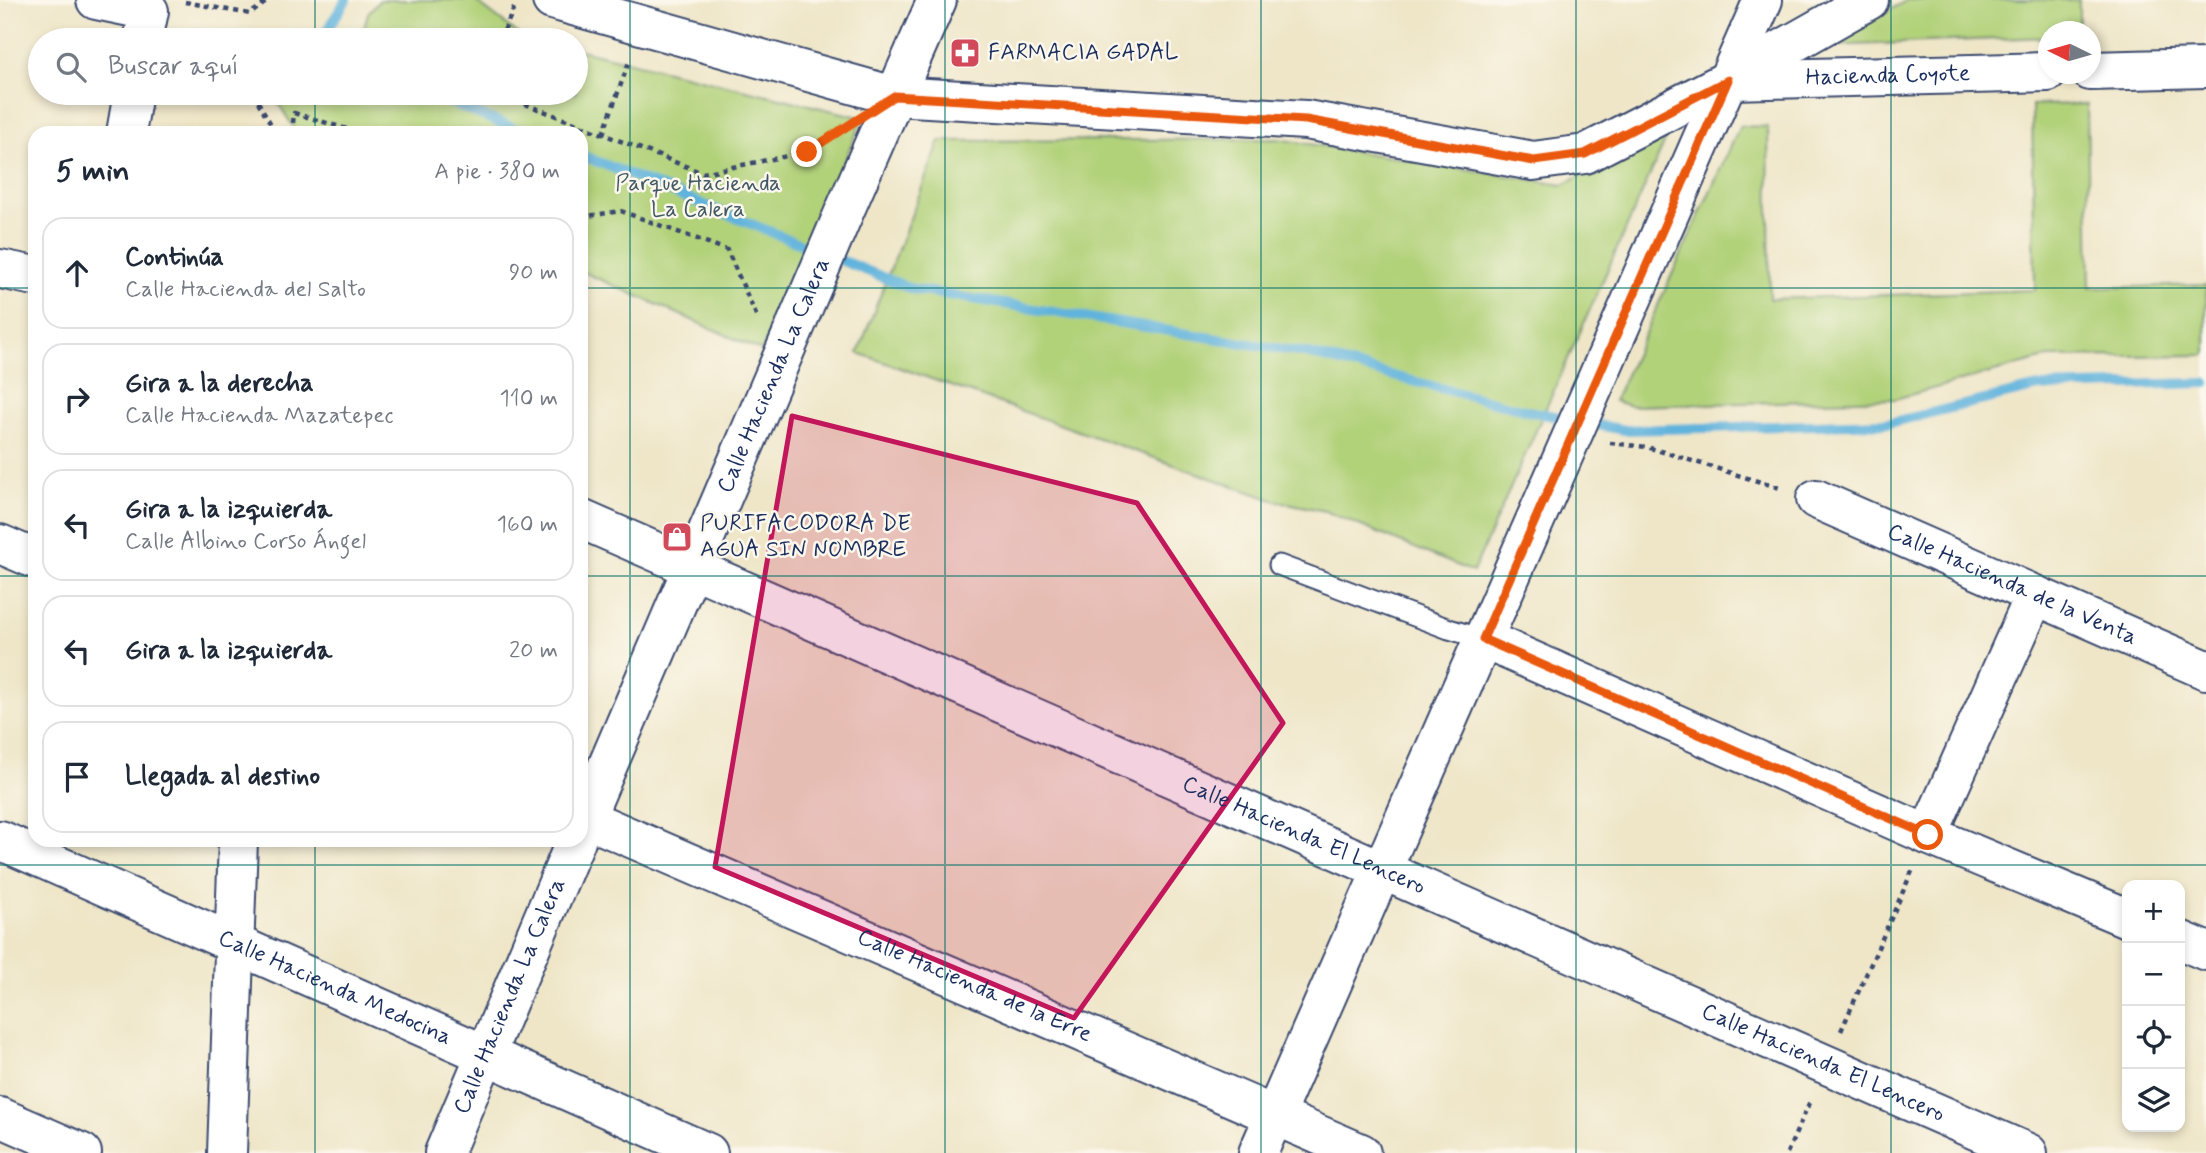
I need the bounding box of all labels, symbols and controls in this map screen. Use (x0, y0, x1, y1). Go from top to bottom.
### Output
north arrow (2038, 21, 2101, 84)
search box (28, 28, 588, 105)
pharmacy icon: FARMACIA GADAL (948, 36, 982, 70)
place label: FARMACIA GADAL (988, 38, 1179, 68)
icon: search (52, 48, 90, 86)
text: Buscar aquí (108, 50, 239, 84)
street label: Hacienda Coyote (1805, 59, 1971, 93)
route end (791, 136, 822, 167)
text: 5 min (56, 152, 130, 191)
text: A pie · 380 m (434, 157, 560, 187)
park label: Parque Hacienda La Calera (615, 169, 781, 225)
text: Continúa (125, 241, 224, 275)
street label: Calle Hacienda La Calera (711, 253, 838, 498)
icon: ahead (58, 254, 96, 292)
text: 90 m (509, 258, 558, 288)
text: Calle Hacienda del Salto (125, 275, 366, 305)
text: Gira a la derecha (125, 367, 314, 401)
icon: right (58, 380, 96, 418)
text: 110 m (499, 384, 558, 414)
text: Calle Hacienda Mazatepec (125, 401, 394, 431)
text: Gira a la izquierda (125, 493, 332, 527)
icon: left (58, 506, 96, 544)
place label: PURIFACODORA DE AGUA SIN NOMBRE (700, 509, 911, 565)
text: 160 m (497, 510, 558, 540)
street label: Calle Hacienda de la Venta (1882, 517, 2141, 653)
shop icon: PURIFACODORA DE AGUA SIN NOMBRE (660, 520, 694, 554)
text: Calle Albino Corso Ángel (125, 527, 366, 557)
icon: left (58, 632, 96, 670)
text: Gira a la izquierda (125, 634, 332, 668)
text: 20 m (509, 636, 558, 666)
icon: arrive (58, 758, 96, 796)
text: Llegada al destino (125, 760, 320, 794)
street label: Calle Hacienda El Lencero (1177, 769, 1430, 902)
route start (1912, 819, 1943, 850)
street label: Calle Hacienda La Calera (447, 874, 573, 1119)
map controls (2122, 880, 2185, 1132)
button: + (2122, 880, 2185, 943)
street label: Calle Hacienda de la Erre (852, 922, 1096, 1050)
street label: Calle Hacienda Medocina (213, 923, 456, 1053)
button: − (2122, 943, 2185, 1006)
street label: Calle Hacienda El Lencero (1697, 997, 1949, 1130)
button: locate (2122, 1006, 2185, 1069)
button: layers (2122, 1069, 2185, 1132)

